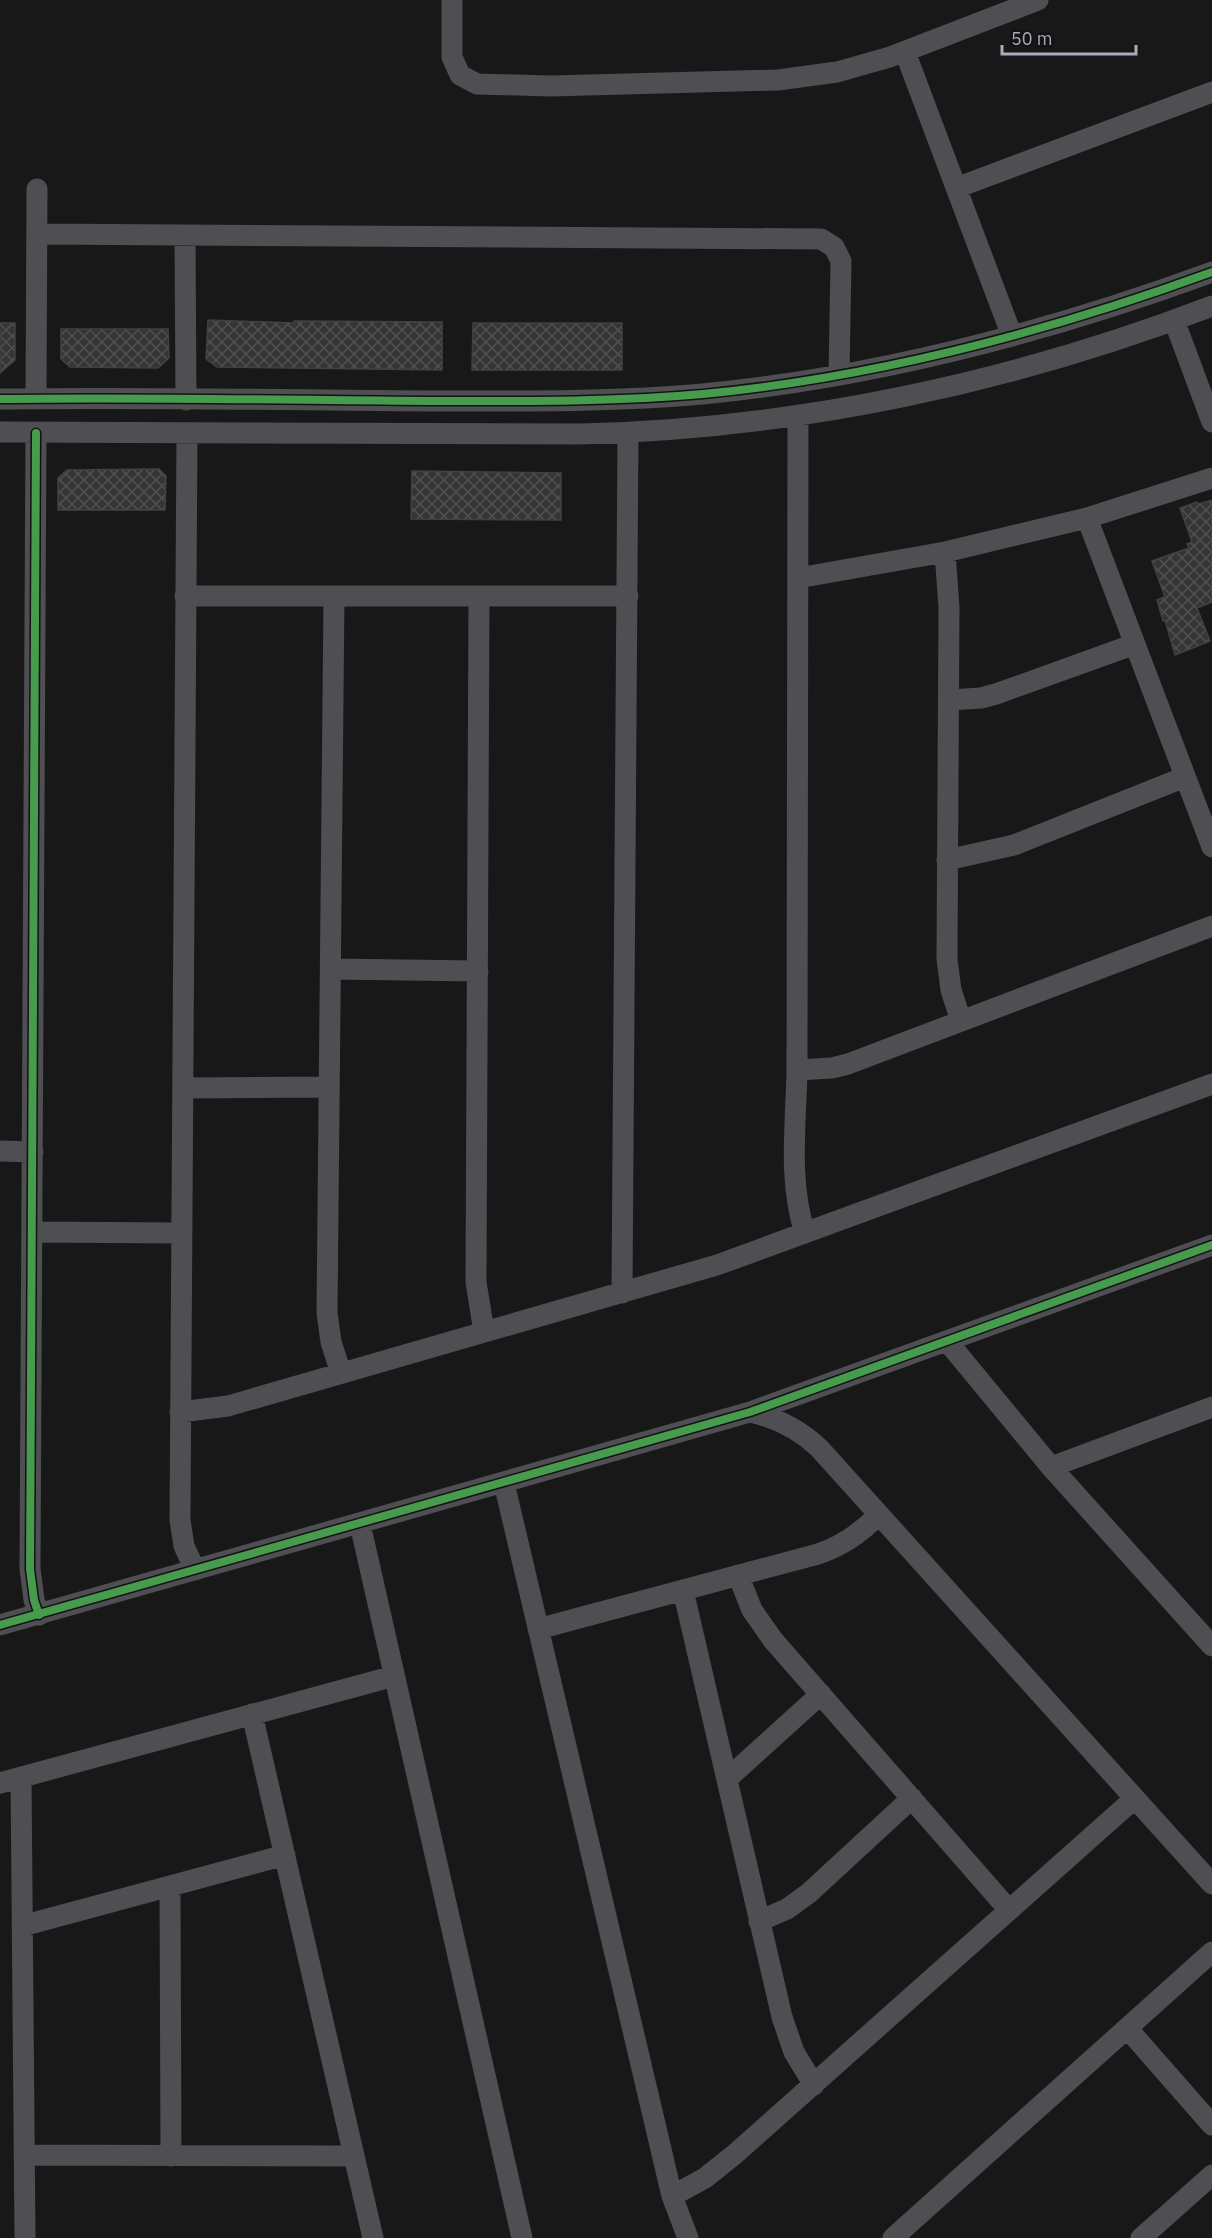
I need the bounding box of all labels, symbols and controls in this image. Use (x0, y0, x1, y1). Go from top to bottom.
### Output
scale bar (1002, 18, 1136, 56)
text: 50 m (1011, 27, 1053, 50)

